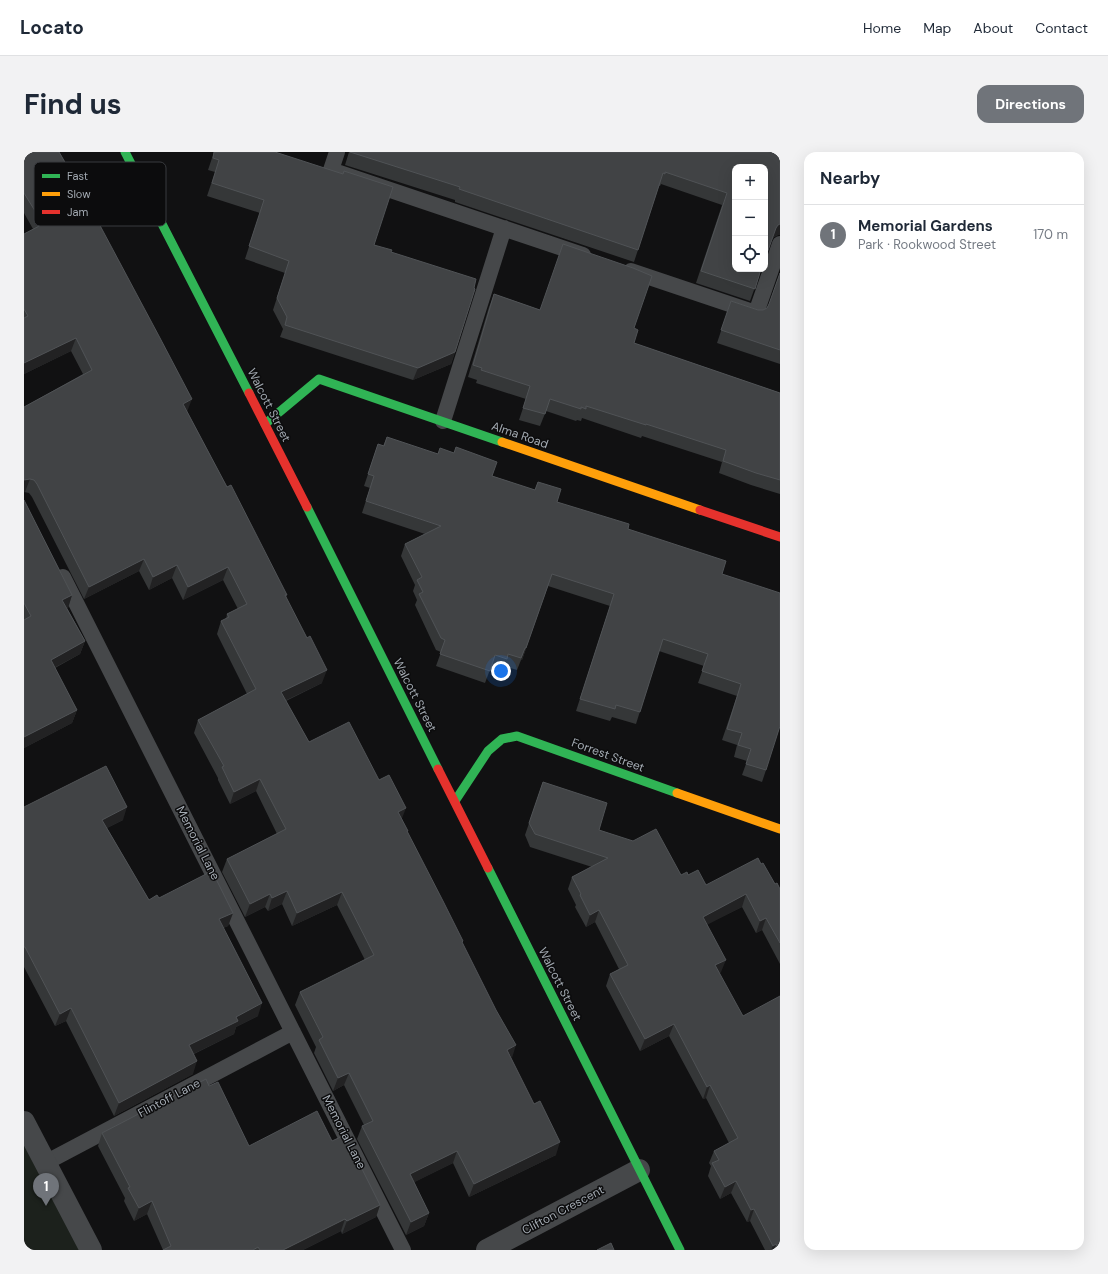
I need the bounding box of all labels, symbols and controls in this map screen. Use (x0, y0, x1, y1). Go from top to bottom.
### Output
text: Locato (20, 15, 84, 40)
text: Home (863, 19, 901, 37)
text: Map (923, 19, 951, 37)
text: About (973, 19, 1013, 37)
text: Contact (1035, 19, 1088, 37)
button: Directions (977, 85, 1084, 123)
text: Find us (24, 86, 122, 123)
legend (34, 162, 166, 226)
map controls (732, 164, 768, 272)
button: + (732, 164, 768, 200)
text: Nearby (820, 167, 880, 189)
text: Fast (67, 169, 88, 183)
text: Slow (67, 187, 91, 201)
button: − (732, 200, 768, 236)
text: Jam (67, 205, 88, 219)
text: Memorial Gardens (858, 216, 993, 236)
text: 1 (831, 226, 835, 243)
text: 170 m (1033, 226, 1068, 243)
button: locate (732, 236, 768, 272)
text: Park · Rookwood Street (858, 236, 996, 253)
street label: Walcott Street (244, 365, 295, 445)
street label: Alma Road (490, 418, 550, 452)
street label: Walcott Street (390, 655, 441, 735)
your location (491, 661, 511, 681)
street label: Forrest Street (569, 734, 647, 776)
street label: Memorial Lane (172, 803, 224, 883)
street label: Walcott Street (535, 944, 586, 1024)
street label: Flintoff Lane (135, 1075, 203, 1121)
street label: Memorial Lane (318, 1092, 370, 1172)
pin: 1 (33, 1173, 59, 1206)
street label: Clifton Crescent (519, 1181, 607, 1238)

